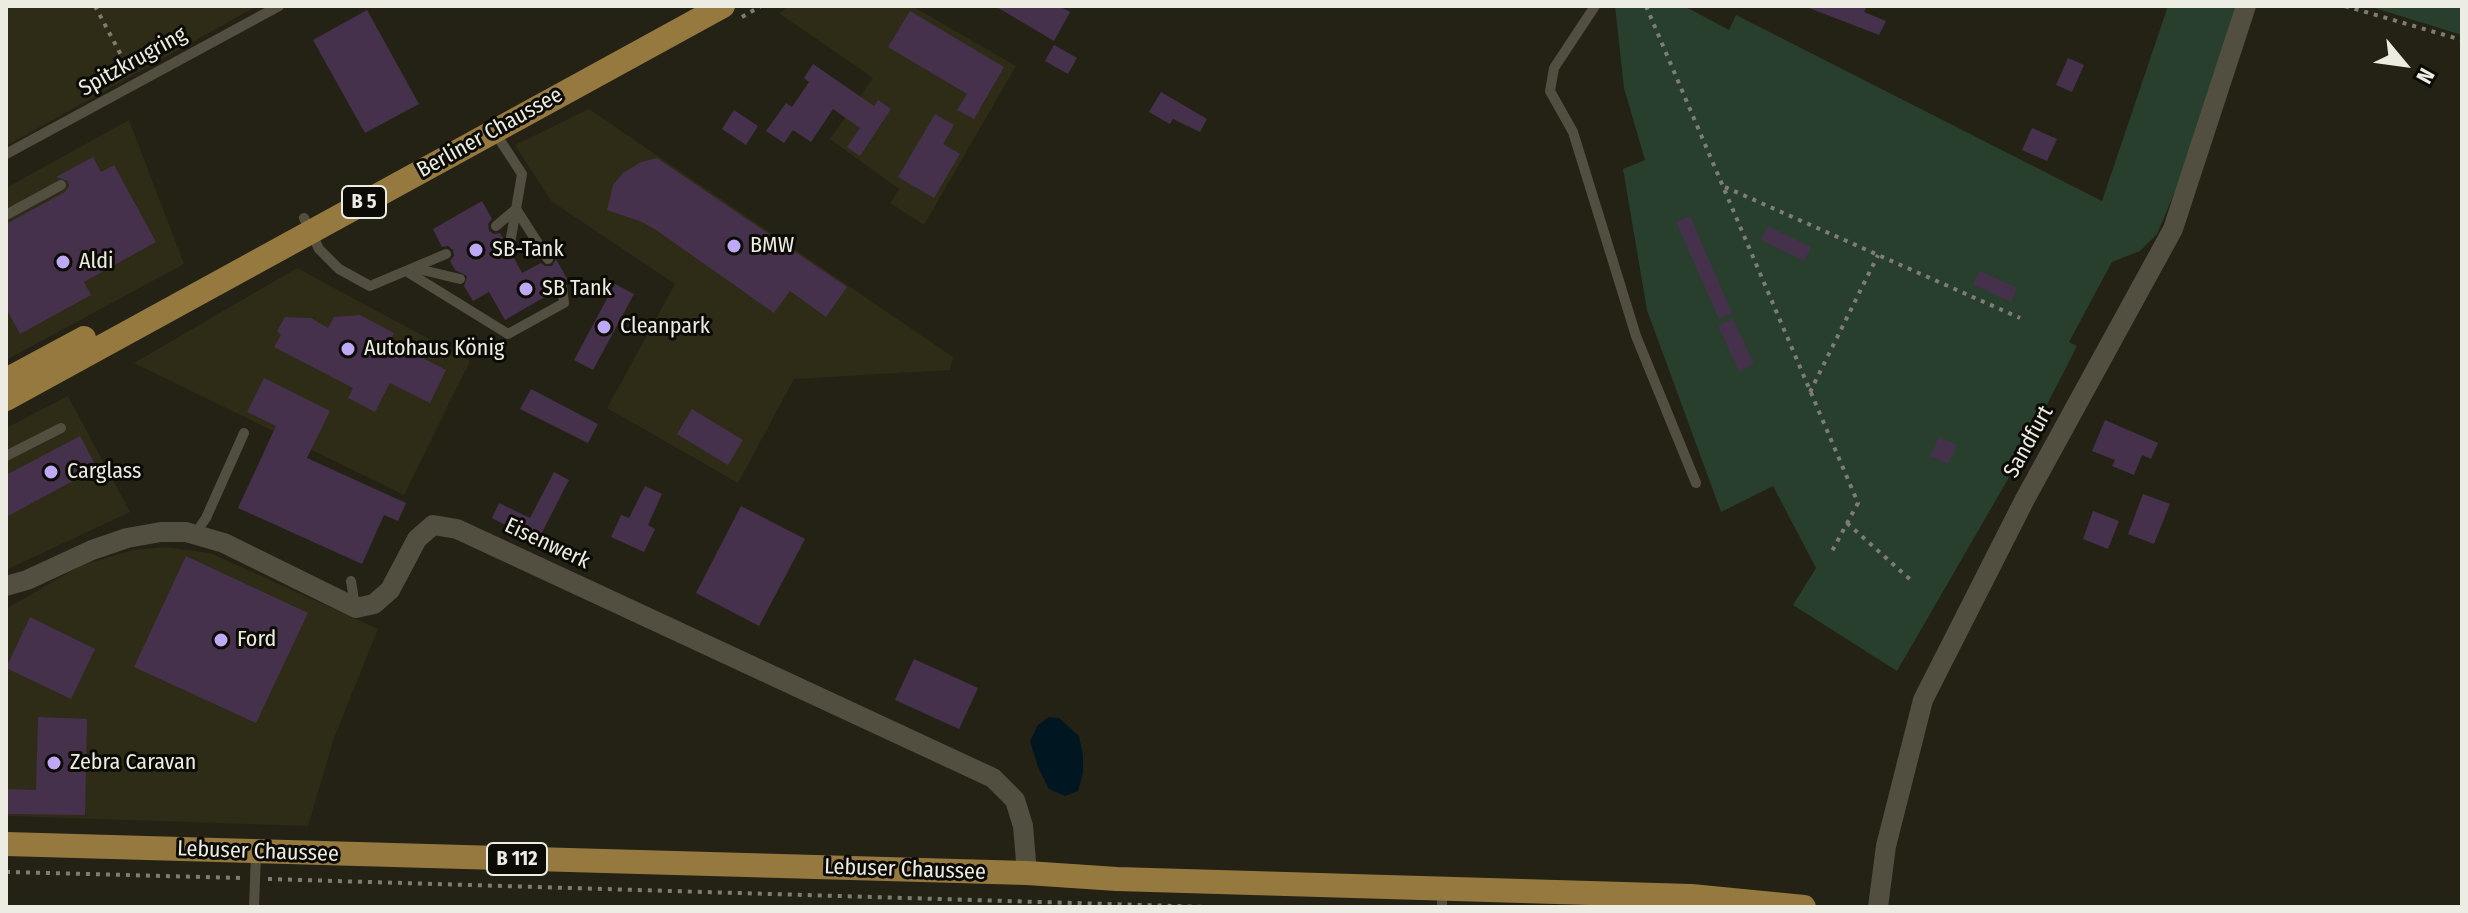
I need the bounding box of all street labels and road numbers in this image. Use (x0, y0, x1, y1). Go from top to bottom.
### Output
street label: Spitzkrugring (75, 22, 191, 102)
street label: Berliner Chaussee (413, 82, 567, 184)
road number: B 5 (342, 186, 386, 218)
street label: Sandfurt (1999, 401, 2059, 483)
street label: Eisenwerk (500, 513, 594, 575)
street label: Lebuser Chaussee (177, 836, 339, 868)
road number: B 112 (487, 843, 547, 875)
street label: Lebuser Chaussee (824, 854, 986, 886)

